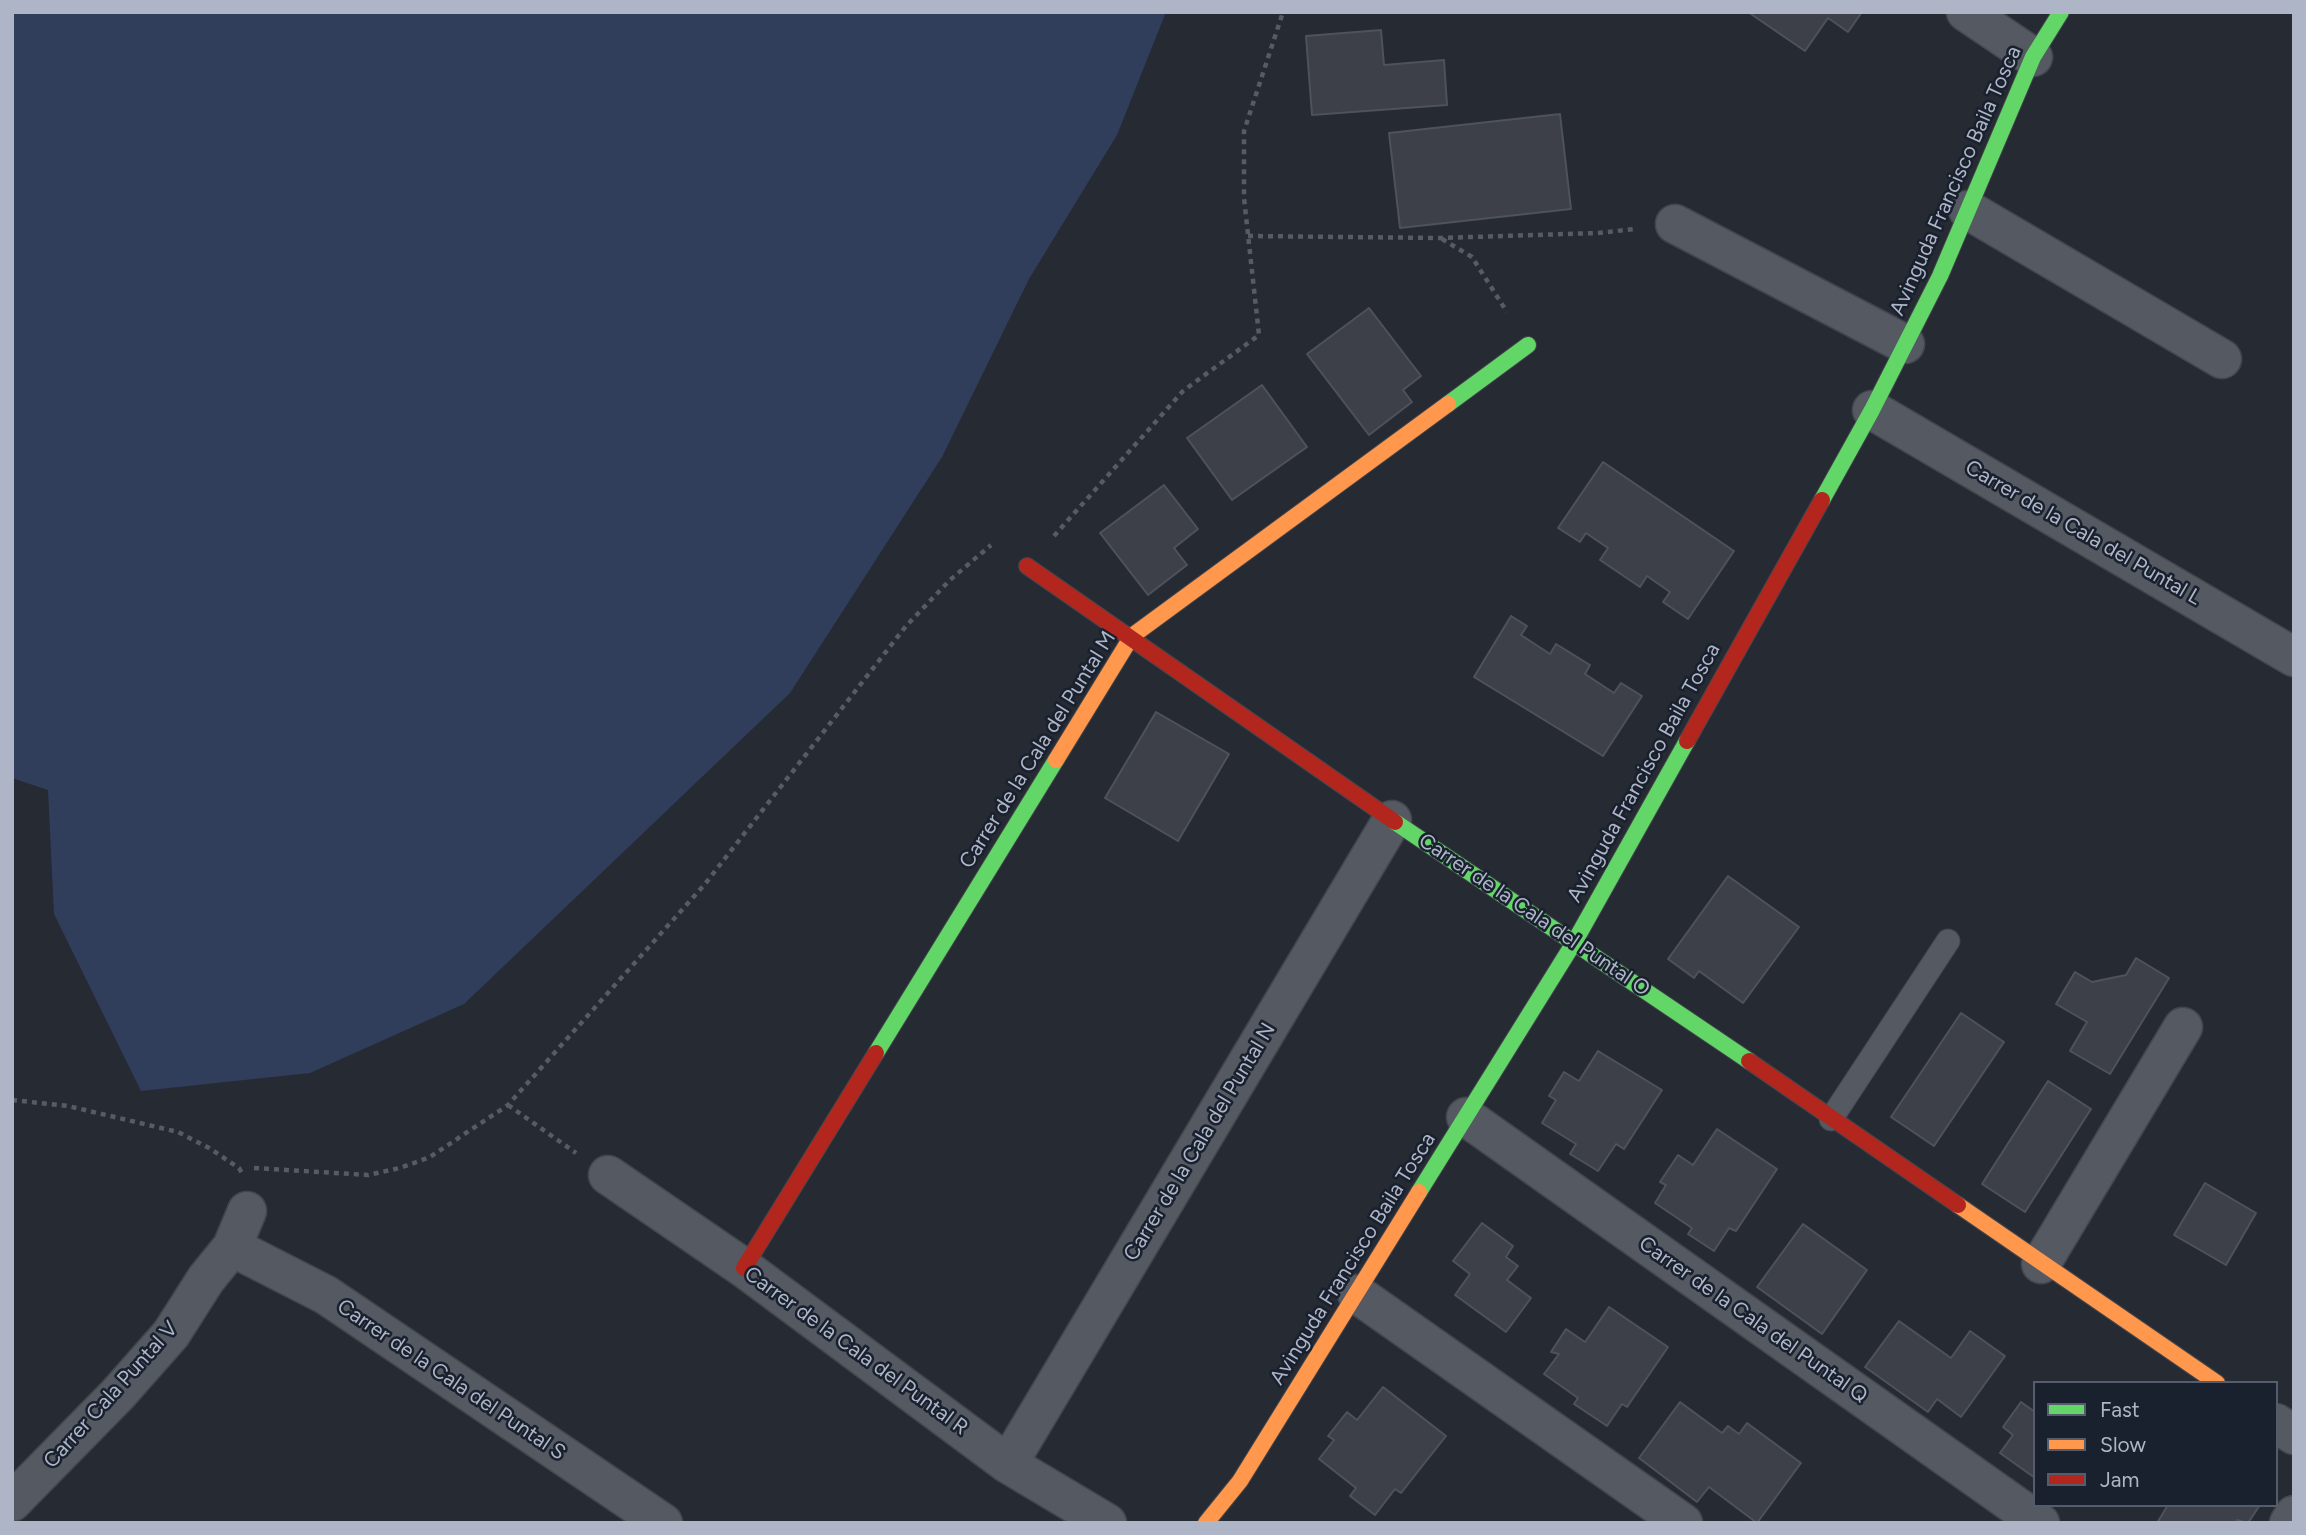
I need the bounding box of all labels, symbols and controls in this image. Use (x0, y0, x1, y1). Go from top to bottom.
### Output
street label: Avinguda Francisco Baila Tosca (1885, 42, 2027, 320)
street label: Carrer de la Cala del Puntal L (1961, 455, 2205, 611)
street label: Carrer de la Cala del Puntal M (954, 627, 1122, 873)
street label: Avinguda Francisco Baila Tosca (1562, 639, 1726, 907)
street label: Carrer de la Cala del Puntal O (1414, 828, 1654, 1002)
street label: Carrer de la Cala del Puntal N (1119, 1018, 1281, 1266)
street label: Avinguda Francisco Baila Tosca (1265, 1128, 1441, 1390)
street label: Carrer de la Cala del Puntal Q (1634, 1231, 1872, 1409)
street label: Carrer de la Cala del Puntal R (739, 1261, 973, 1441)
street label: Carrer de la Cala del Puntal S (332, 1294, 570, 1466)
street label: Carrer Cala Puntal V (39, 1316, 183, 1474)
legend (2033, 1381, 2278, 1507)
text: Fast (2100, 1397, 2140, 1422)
text: Slow (2100, 1432, 2146, 1457)
text: Jam (2100, 1467, 2139, 1492)

